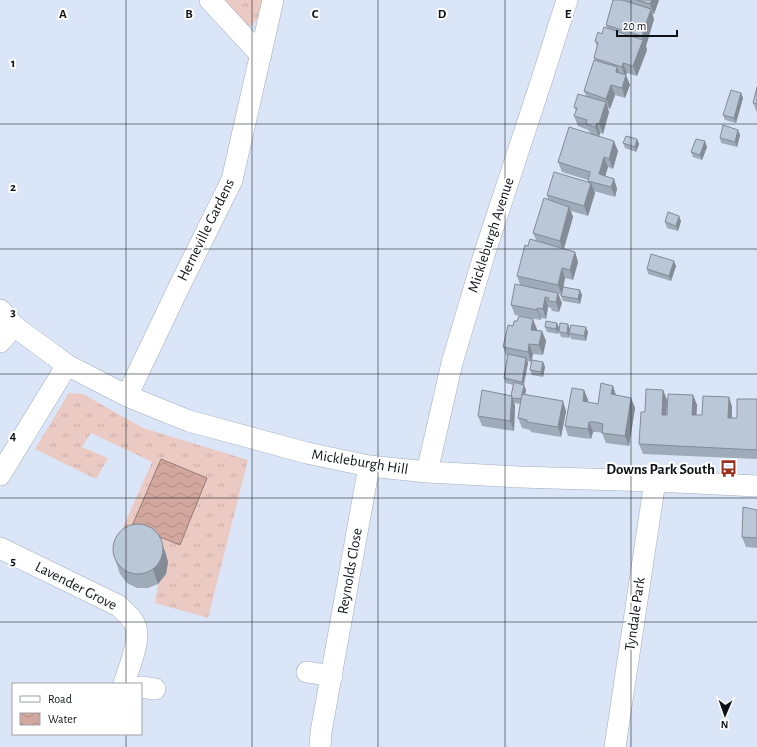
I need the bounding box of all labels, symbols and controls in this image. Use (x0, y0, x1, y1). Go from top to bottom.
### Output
text: A (59, 8, 67, 21)
text: B (185, 8, 193, 21)
text: C (312, 8, 319, 21)
text: D (438, 8, 447, 21)
text: E (565, 8, 572, 21)
scale bar (617, 12, 677, 38)
text: 20 m (623, 20, 646, 32)
text: 1 (11, 57, 15, 70)
street label: Mickleburgh Avenue (465, 176, 517, 294)
street label: Herneville Gardens (175, 177, 237, 283)
text: 2 (10, 181, 16, 194)
text: 3 (10, 306, 16, 319)
text: 4 (10, 430, 17, 443)
street label: Mickleburgh Hill (311, 447, 409, 477)
bus stop icon: Downs Park South (718, 459, 738, 479)
place label: Downs Park South (606, 462, 715, 477)
street label: Reynolds Close (335, 527, 365, 615)
text: 5 (10, 555, 16, 568)
street label: Lavender Grove (33, 559, 119, 613)
street label: Tyndale Park (622, 576, 648, 652)
legend (12, 683, 142, 735)
text: Road (48, 693, 72, 705)
north arrow (705, 695, 745, 735)
text: Water (48, 713, 77, 725)
text: N (721, 719, 729, 730)

